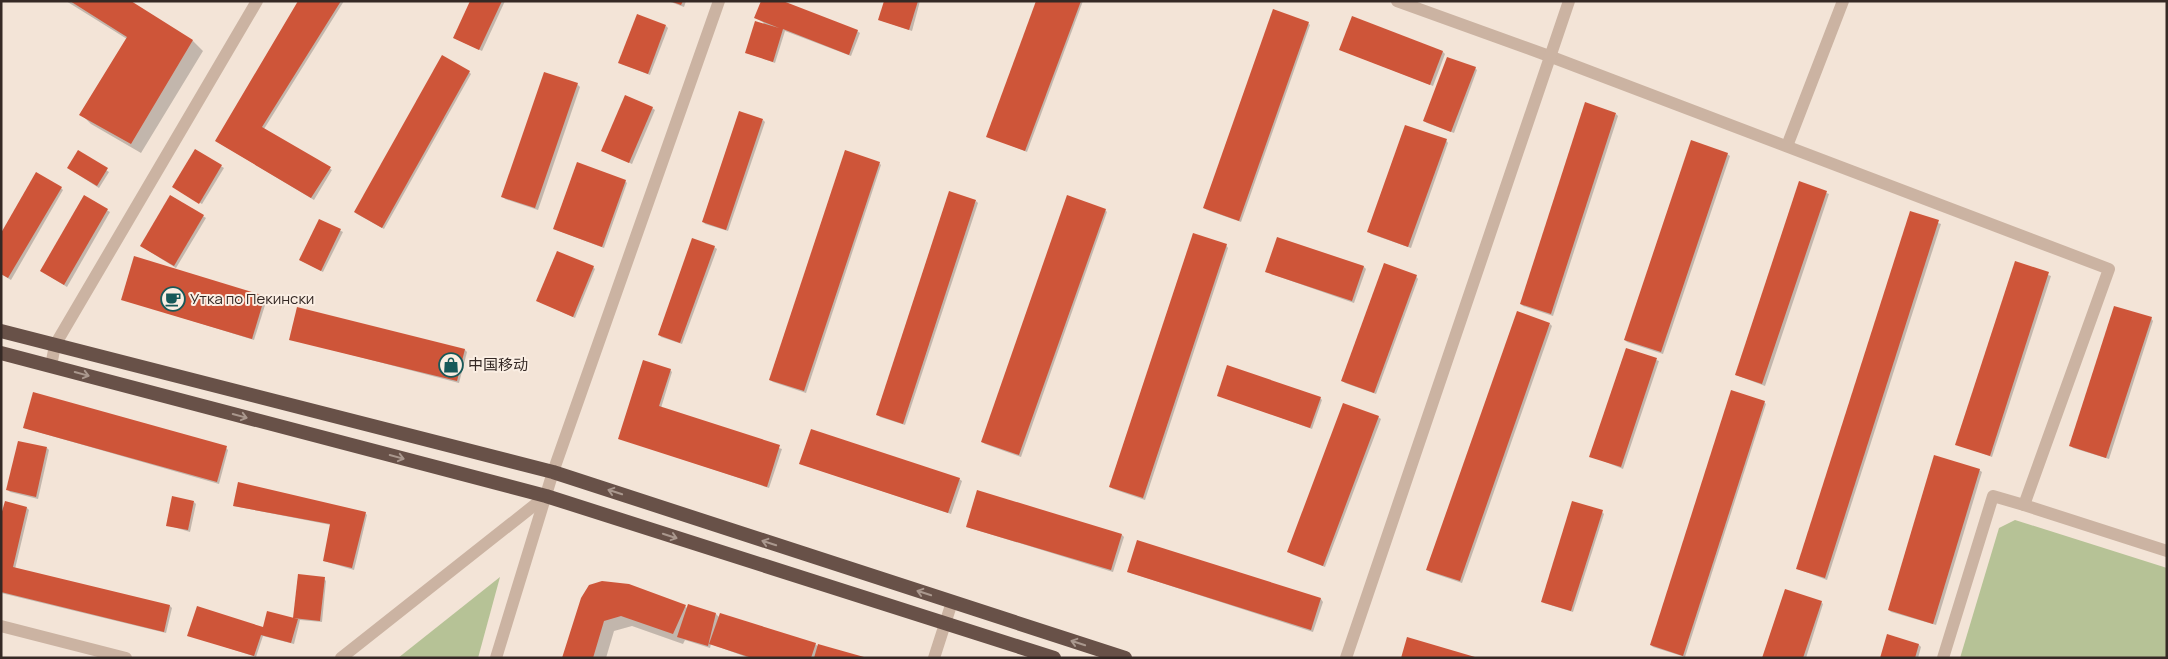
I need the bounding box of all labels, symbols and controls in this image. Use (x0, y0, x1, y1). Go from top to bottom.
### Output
cafe icon: Утка по Пекински (160, 286, 186, 312)
place label: Утка по Пекински (190, 288, 314, 309)
shop icon: 中国移动 (438, 352, 464, 378)
place label: 中国移动 (468, 354, 528, 375)
one-way arrow (74, 370, 90, 379)
one-way arrow (231, 411, 247, 421)
one-way arrow (388, 453, 404, 462)
one-way arrow (607, 487, 623, 496)
one-way arrow (662, 532, 678, 541)
one-way arrow (761, 537, 777, 547)
one-way arrow (916, 588, 932, 597)
one-way arrow (1071, 638, 1087, 647)

